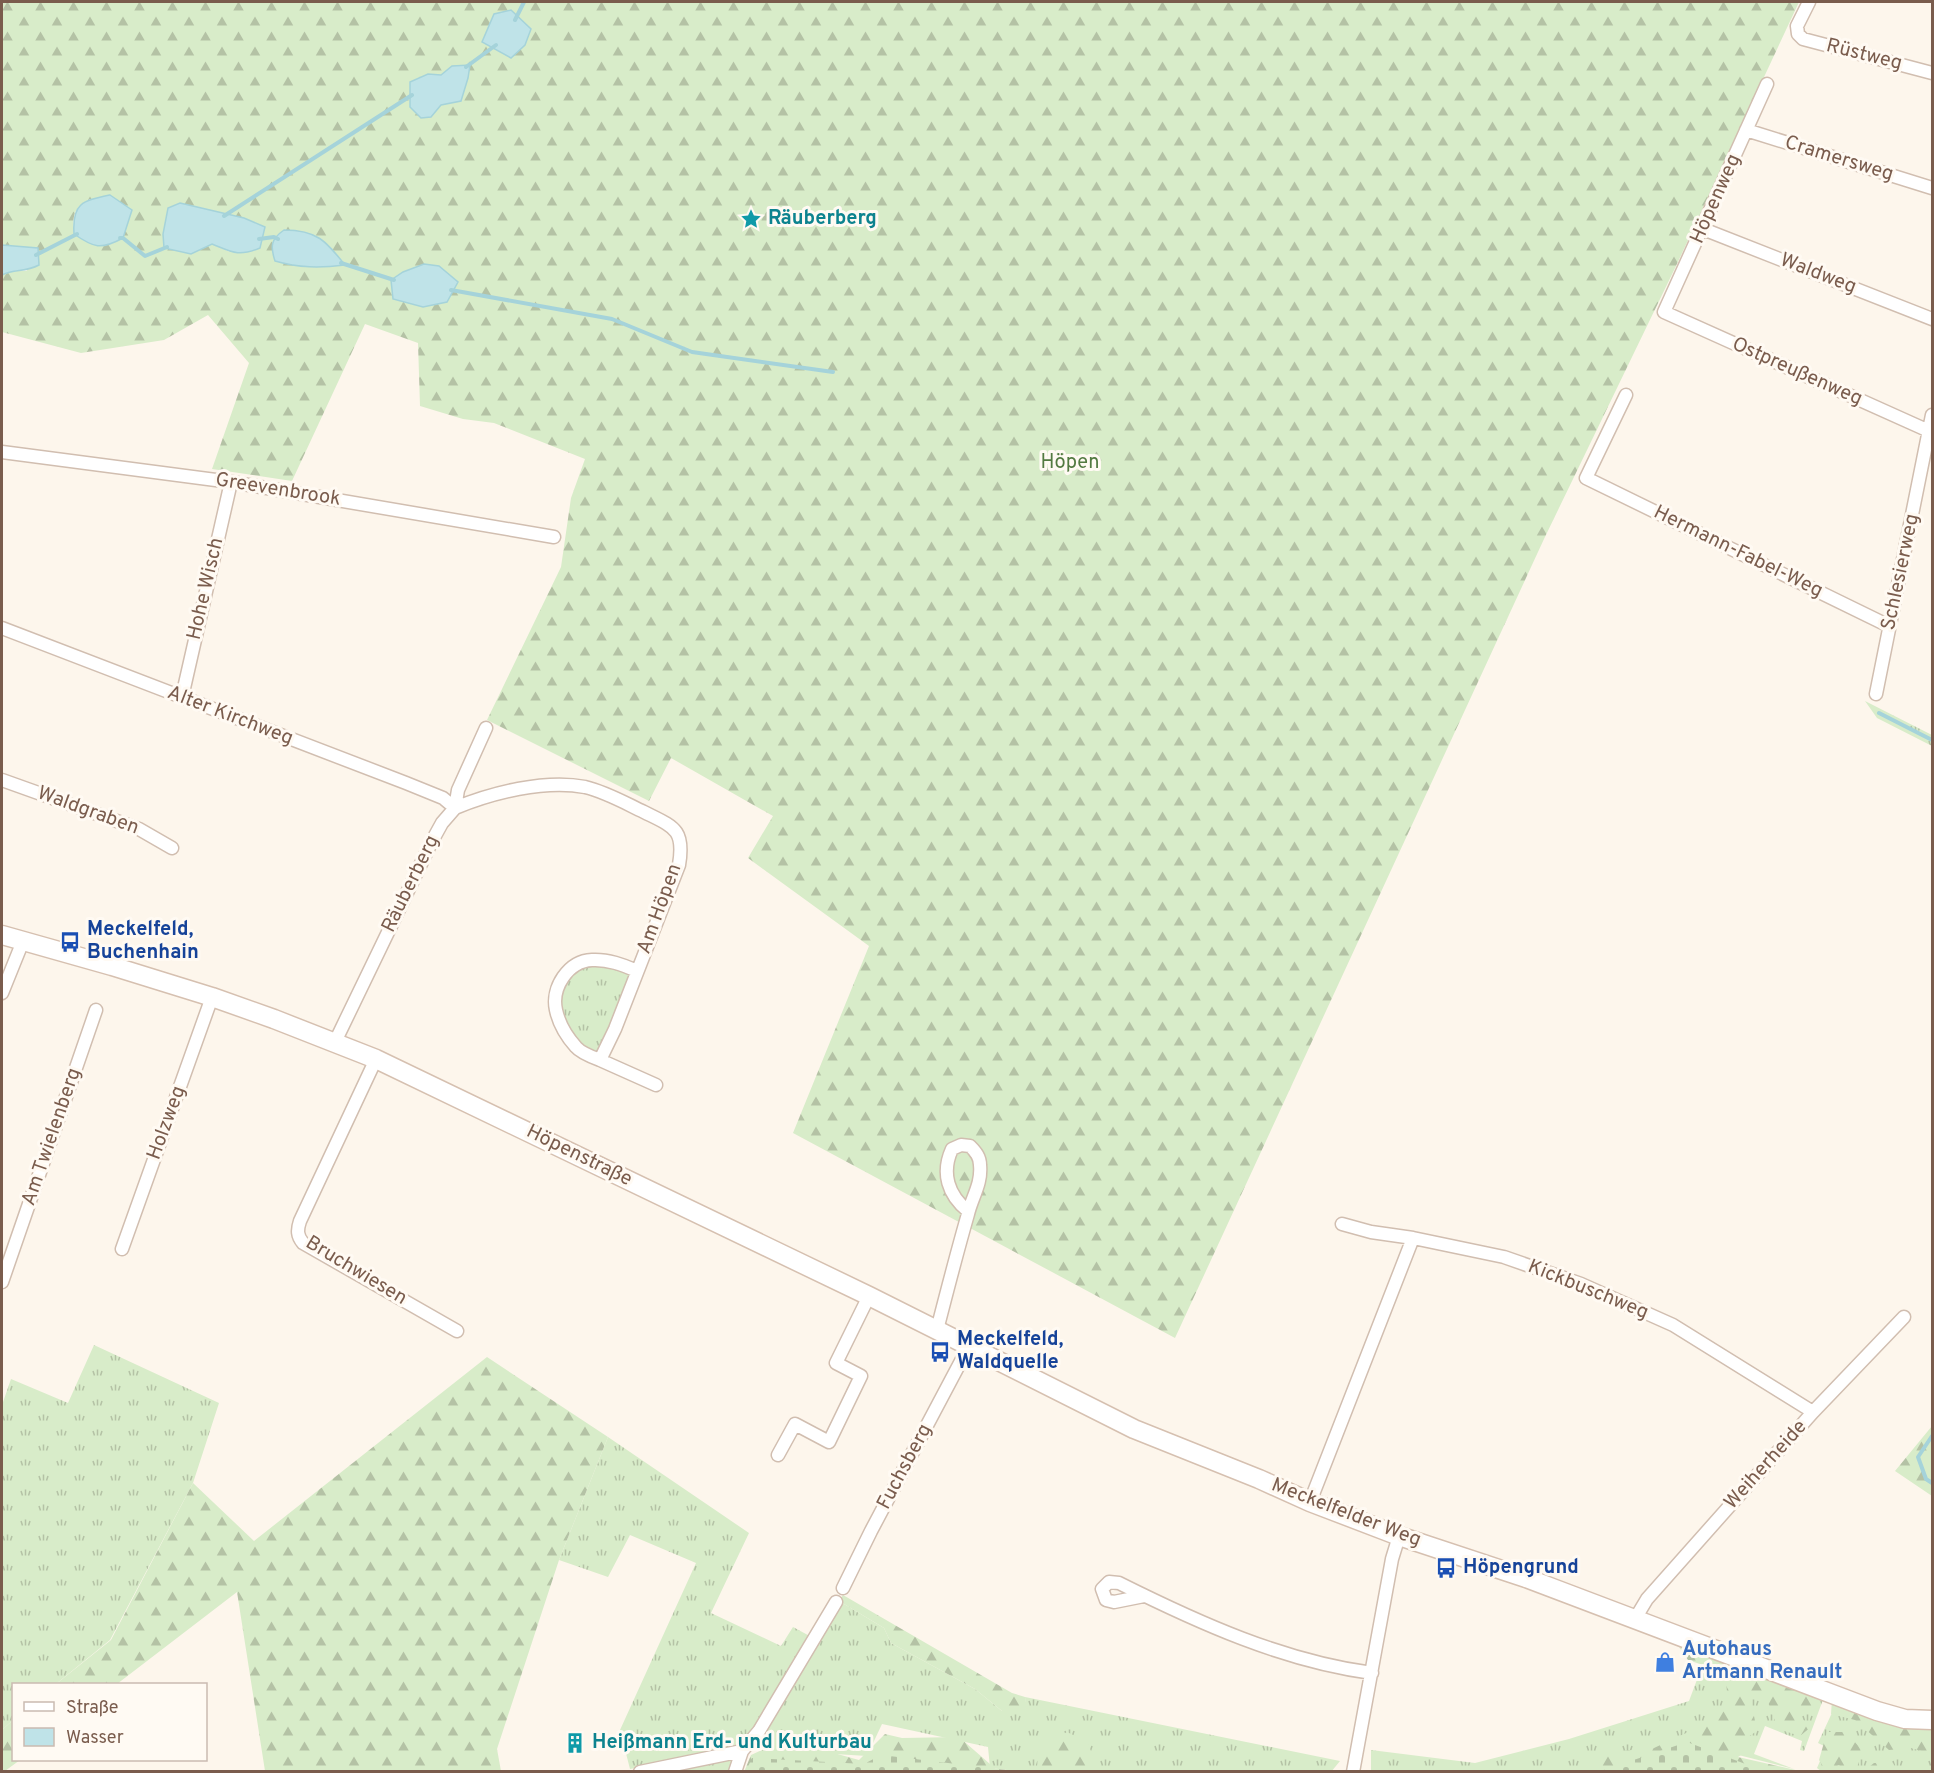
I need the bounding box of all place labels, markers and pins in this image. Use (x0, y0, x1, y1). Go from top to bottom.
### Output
place label: Räuberberg (768, 206, 877, 232)
place icon: Räuberberg (739, 207, 763, 231)
place label: Meckelfeld, Buchenhain (87, 917, 199, 966)
bus stop icon: Meckelfeld, Buchenhain (58, 930, 82, 954)
place label: Meckelfeld, Waldquelle (957, 1327, 1064, 1376)
bus stop icon: Meckelfeld, Waldquelle (928, 1340, 952, 1364)
place label: Höpengrund (1463, 1555, 1579, 1581)
bus stop icon: Höpengrund (1434, 1556, 1458, 1580)
place label: Autohaus Artmann Renault (1682, 1637, 1842, 1686)
shop icon: Autohaus Artmann Renault (1653, 1650, 1677, 1674)
place label: Heißmann Erd- und Kulturbau (592, 1730, 872, 1756)
building icon: Heißmann Erd- und Kulturbau (563, 1731, 587, 1755)

